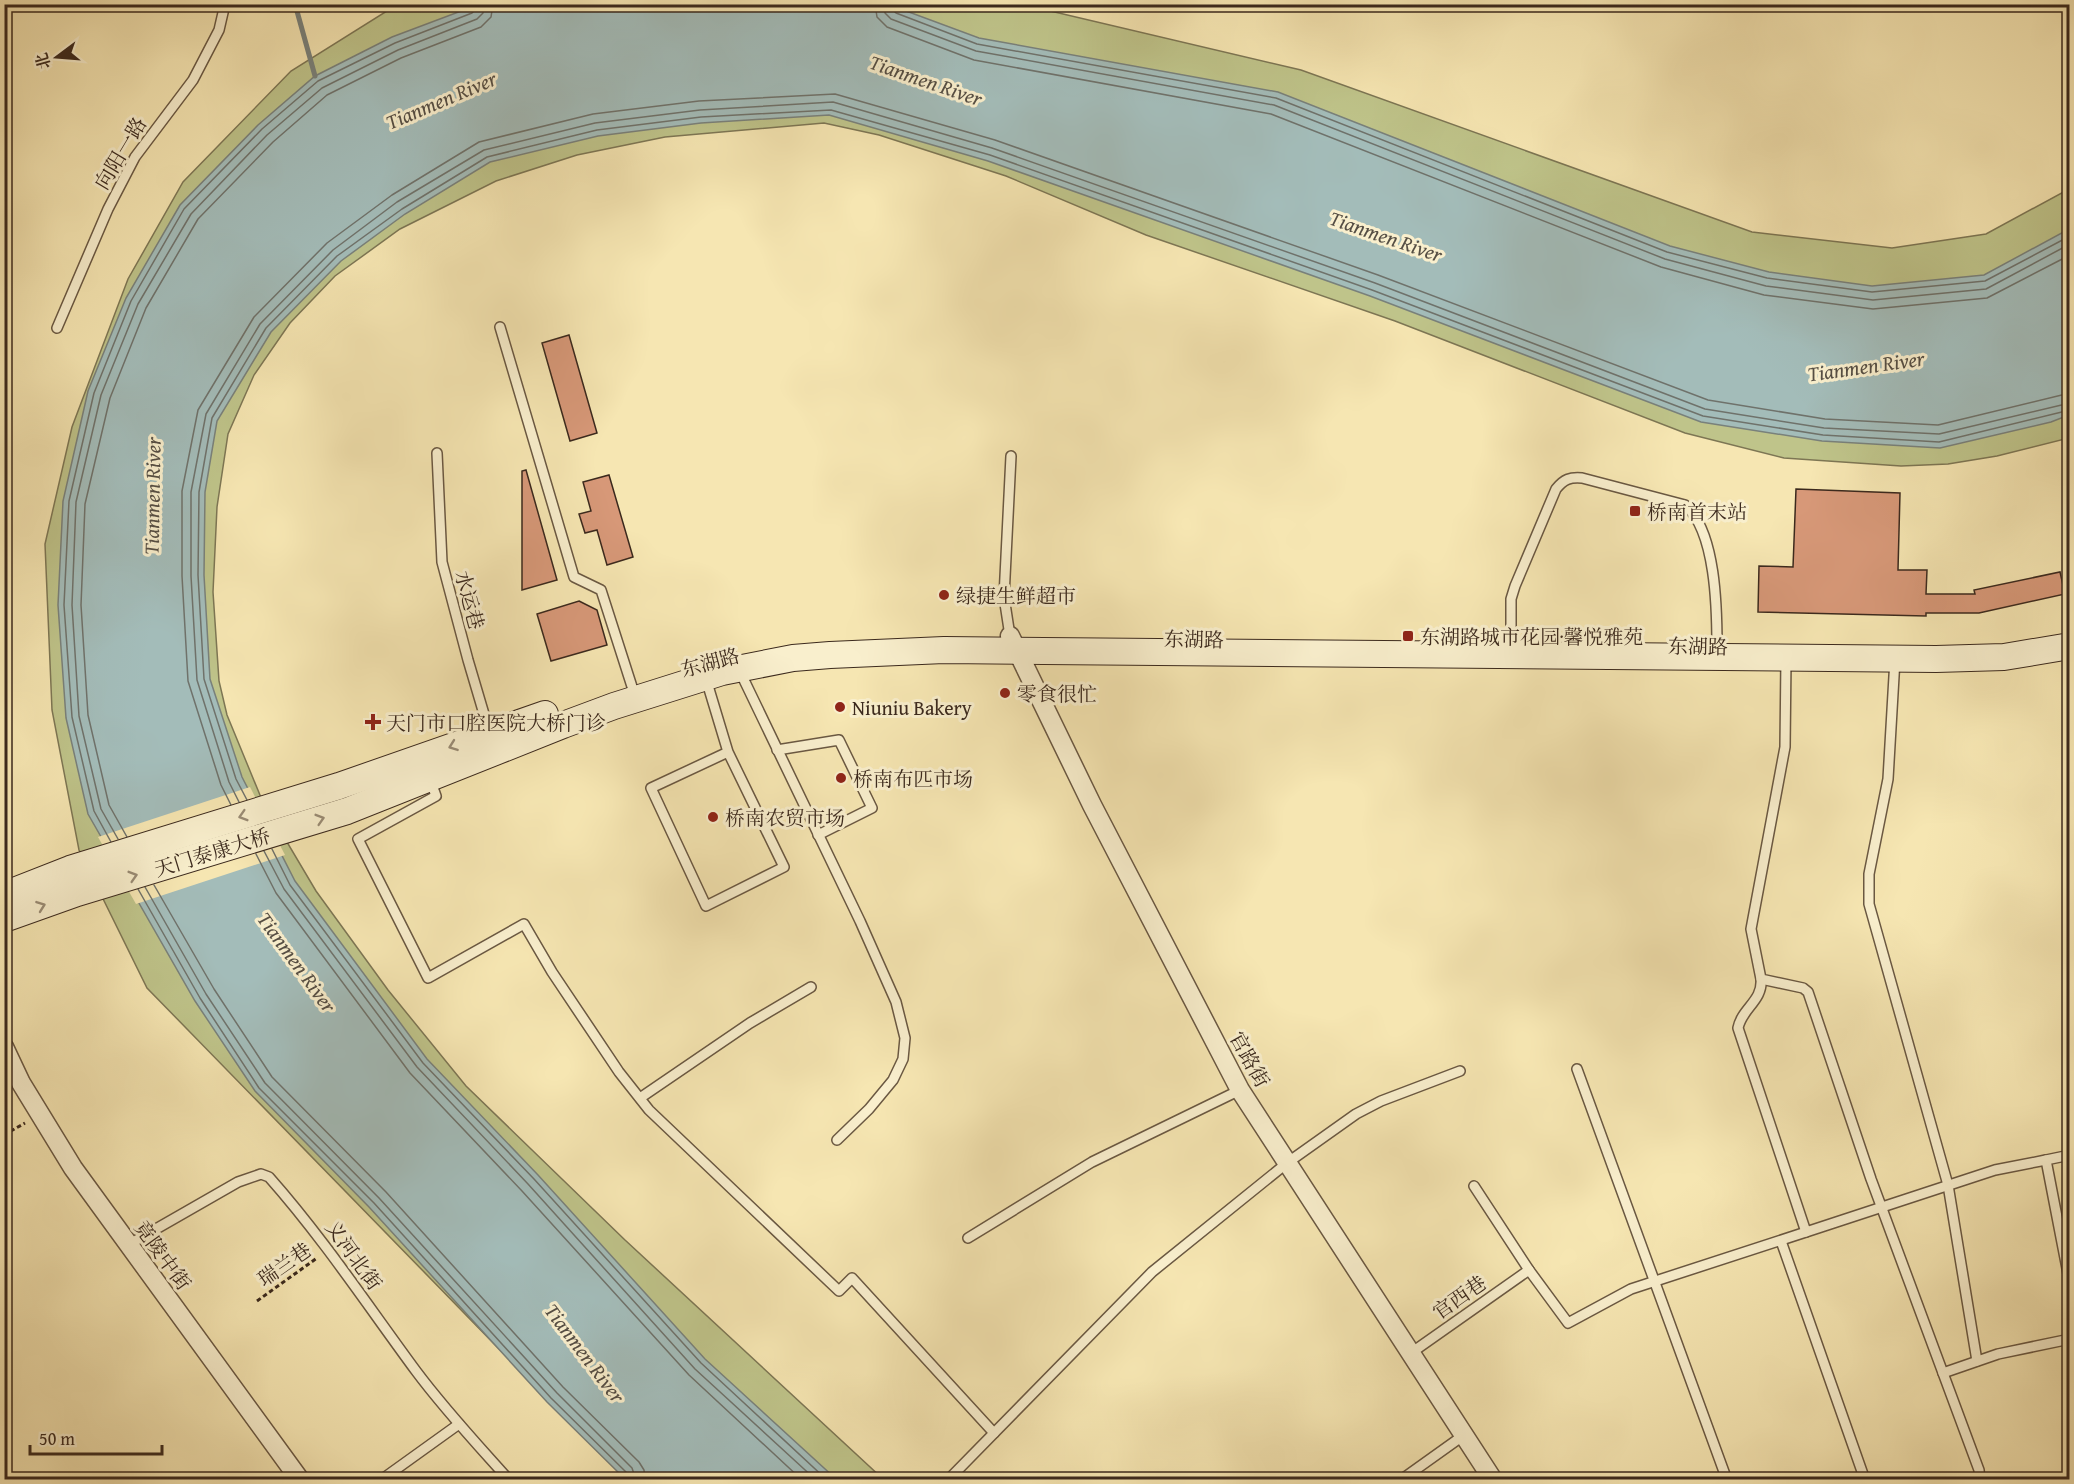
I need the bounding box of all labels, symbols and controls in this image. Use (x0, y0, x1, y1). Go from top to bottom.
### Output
north arrow (27, 27, 87, 87)
water label: Tianmen River (865, 46, 988, 114)
text: 北 (29, 50, 56, 72)
water label: Tianmen River (381, 62, 502, 137)
street label: 向阳一路 (87, 111, 153, 195)
water label: Tianmen River (1325, 202, 1448, 270)
water label: Tianmen River (1806, 342, 1928, 390)
water label: Tianmen River (135, 436, 169, 555)
place label: 桥南首末站 (1647, 497, 1747, 526)
marker: 桥南首末站 (1628, 504, 1642, 518)
street label: 水运巷 (448, 567, 492, 633)
place label: 绿捷生鲜超市 (956, 581, 1076, 610)
marker: 绿捷生鲜超市 (937, 588, 951, 602)
place label: 东湖路城市花园·馨悦雅苑 (1420, 622, 1643, 651)
street label: 东湖路 (1164, 624, 1224, 654)
marker: 东湖路城市花园·馨悦雅苑 (1401, 629, 1415, 643)
street label: 东湖路 (1668, 631, 1728, 661)
street label: 东湖路 (677, 640, 743, 684)
place label: 零食很忙 (1017, 679, 1097, 708)
marker: 零食很忙 (998, 686, 1012, 700)
place label: Niuniu Bakery (852, 693, 972, 722)
marker: Niuniu Bakery (833, 700, 847, 714)
place label: 天门市口腔医院大桥门诊 (386, 708, 606, 737)
marker: 天门市口腔医院大桥门诊 (364, 713, 382, 731)
one-way arrow (448, 738, 459, 751)
place label: 桥南布匹市场 (853, 764, 973, 793)
marker: 桥南布匹市场 (834, 771, 848, 785)
place label: 桥南农贸市场 (725, 803, 845, 832)
one-way arrow (238, 808, 249, 821)
marker: 桥南农贸市场 (706, 810, 720, 824)
one-way arrow (314, 814, 325, 826)
street label: 天门泰康大桥 (150, 821, 274, 883)
one-way arrow (127, 871, 138, 883)
one-way arrow (35, 901, 46, 914)
water label: Tianmen River (250, 905, 345, 1020)
street label: 官路街 (1223, 1026, 1277, 1092)
street label: 竟陵中街 (128, 1214, 198, 1296)
street label: 义河北街 (319, 1214, 389, 1296)
street label: 瑞兰巷 (251, 1235, 317, 1293)
street label: 官西巷 (1426, 1268, 1492, 1326)
water label: Tianmen River (537, 1297, 634, 1410)
scale bar (30, 1418, 162, 1456)
text: 50 m (39, 1425, 75, 1452)

